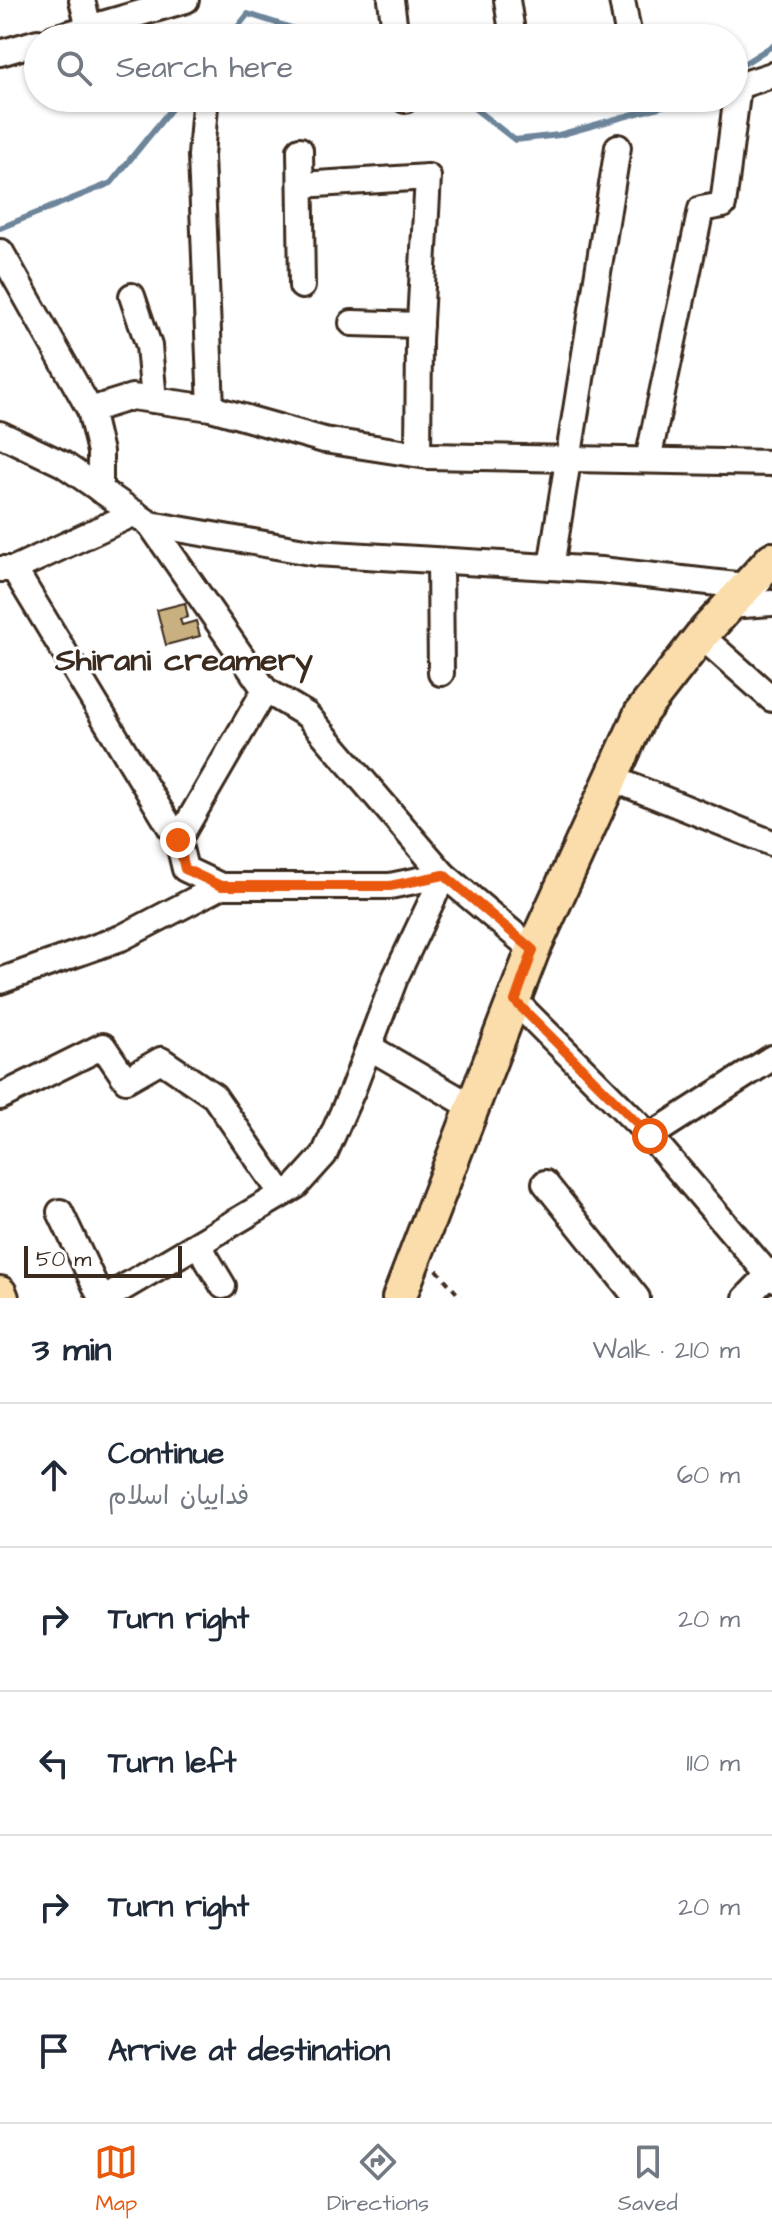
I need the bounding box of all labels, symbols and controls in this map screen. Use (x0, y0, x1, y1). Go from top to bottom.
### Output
search box (24, 24, 748, 112)
icon: search (52, 46, 96, 90)
text: Search here (116, 47, 293, 89)
district label: Shirani creamery (54, 638, 313, 684)
route end (160, 822, 196, 858)
route start (632, 1118, 668, 1154)
scale bar (24, 1242, 182, 1278)
text: 50 m (36, 1244, 91, 1275)
text: 3 min (32, 1326, 112, 1374)
text: Walk · 210 m (593, 1332, 740, 1368)
text: Continue (108, 1433, 224, 1475)
icon: ahead (32, 1453, 76, 1497)
text: 60 m (677, 1457, 740, 1493)
text: فداییان اسلام (108, 1478, 249, 1514)
icon: right (32, 1597, 76, 1641)
text: Turn right (108, 1598, 249, 1640)
text: 20 m (678, 1601, 740, 1637)
icon: left (32, 1741, 76, 1785)
text: Turn left (108, 1742, 236, 1784)
text: 110 m (686, 1745, 740, 1781)
icon: right (32, 1885, 76, 1929)
text: Turn right (108, 1886, 249, 1928)
text: 20 m (678, 1889, 740, 1925)
icon: arrive (32, 2029, 76, 2073)
text: Arrive at destination (108, 2030, 390, 2072)
tab: Map (94, 2140, 138, 2219)
tab: Directions (327, 2140, 429, 2219)
tab: Saved (618, 2140, 678, 2219)

